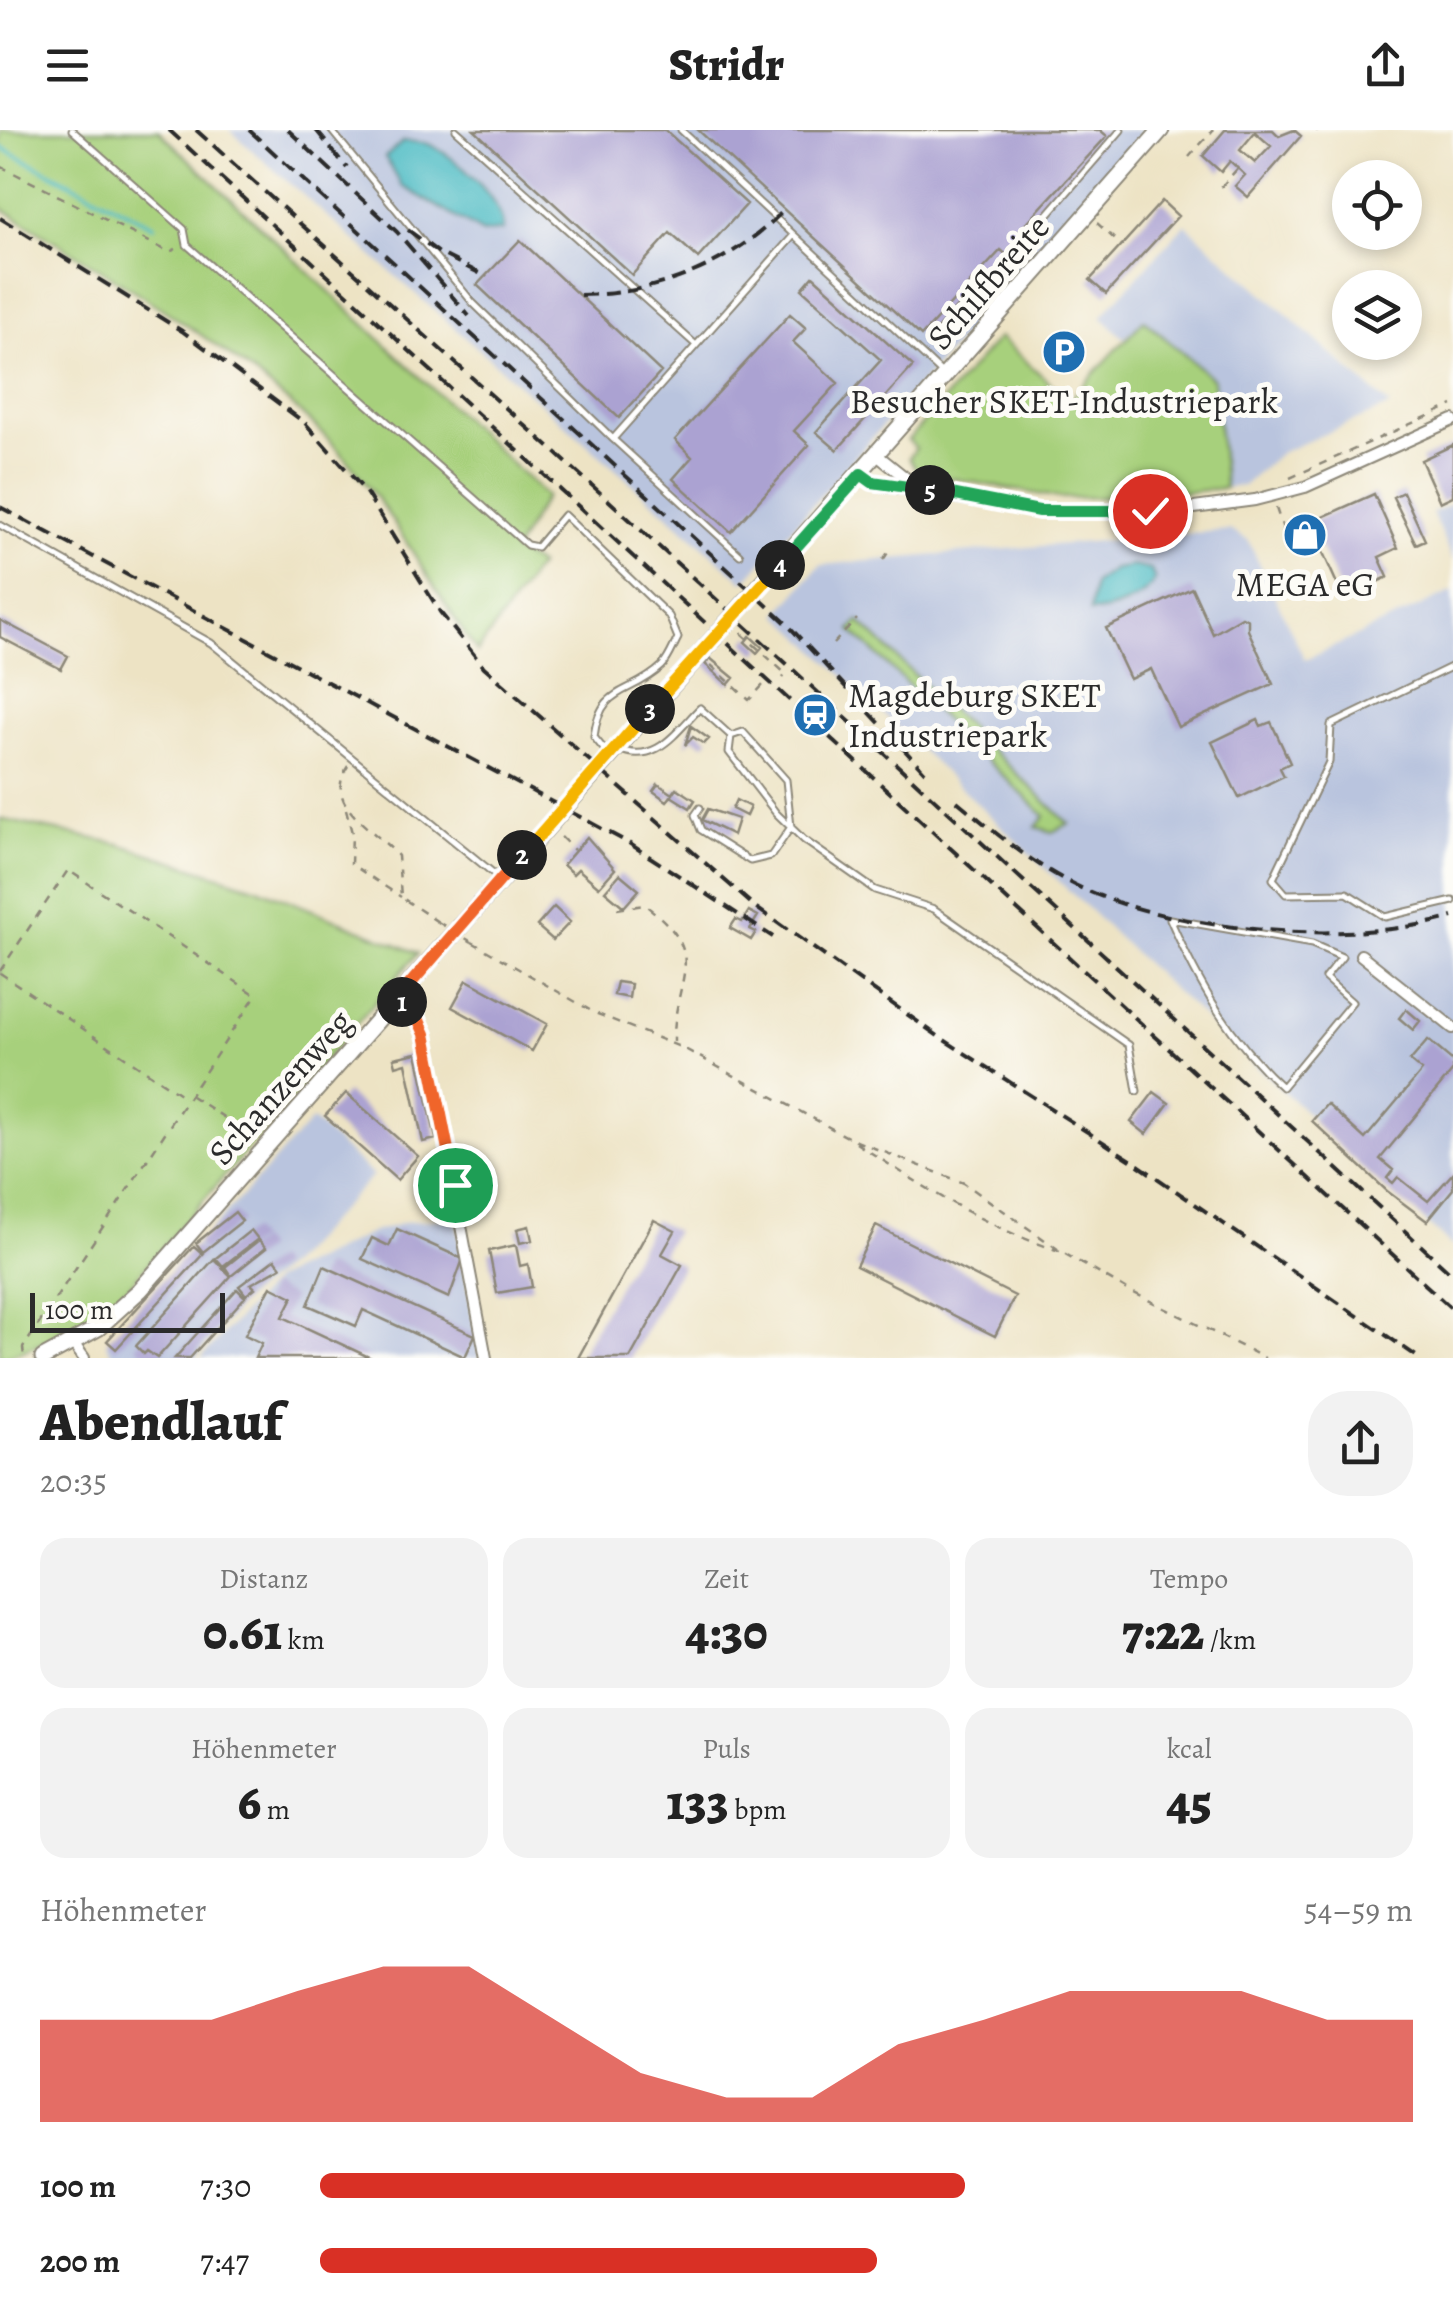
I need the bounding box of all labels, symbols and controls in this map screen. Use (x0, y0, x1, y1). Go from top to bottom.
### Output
text: Stridr (669, 34, 784, 96)
icon: menu (40, 38, 95, 93)
icon: share (1358, 38, 1413, 93)
map controls (1332, 160, 1422, 360)
button: locate (1332, 160, 1422, 250)
street label: Schilfbreite (916, 204, 1060, 360)
button: layers (1332, 270, 1422, 360)
parking icon: Besucher SKET-Industriepark (1041, 329, 1087, 375)
place label: Besucher SKET-Industriepark (850, 377, 1278, 425)
pin: 5 (905, 465, 955, 515)
pin (1108, 469, 1193, 554)
text: 5 (924, 471, 936, 509)
icon: check (1123, 484, 1178, 539)
shop icon: MEGA eG (1282, 512, 1328, 558)
pin: 4 (755, 540, 805, 590)
text: 4 (773, 546, 787, 584)
place label: MEGA eG (1235, 560, 1375, 608)
place label: Magdeburg SKET Industriepark (848, 671, 1101, 759)
pin: 3 (625, 684, 675, 734)
text: 3 (644, 690, 656, 728)
station icon: Magdeburg SKET Industriepark (792, 692, 838, 738)
pin: 2 (497, 830, 547, 880)
text: 2 (515, 836, 529, 874)
pin: 1 (377, 977, 427, 1027)
text: 1 (397, 983, 407, 1021)
street label: Schanzenweg (197, 998, 363, 1175)
pin (413, 1143, 498, 1228)
icon: arrive (428, 1158, 483, 1213)
scale bar (30, 1288, 225, 1332)
text: 100 m (45, 1291, 113, 1329)
text: Abendlauf (40, 1384, 282, 1459)
button: share (1308, 1391, 1413, 1496)
text: 20:35 (40, 1459, 107, 1503)
text: Distanz (219, 1560, 309, 1598)
text: Zeit (704, 1560, 749, 1598)
text: Tempo (1150, 1560, 1228, 1598)
text: 0.61 (203, 1598, 282, 1666)
text: 4:30 (685, 1598, 768, 1666)
text: 7:22 (1122, 1598, 1204, 1666)
text: km (282, 1621, 325, 1659)
text: /km (1204, 1621, 1256, 1659)
text: Höhenmeter (191, 1730, 337, 1768)
text: Puls (702, 1730, 751, 1768)
text: kcal (1167, 1730, 1212, 1768)
text: 6 (238, 1768, 261, 1836)
text: 133 (667, 1768, 729, 1836)
text: 45 (1167, 1768, 1212, 1836)
text: m (261, 1791, 290, 1829)
text: bpm (729, 1791, 786, 1829)
text: Höhenmeter (40, 1888, 207, 1932)
text: 54–59 m (1304, 1888, 1413, 1932)
text: 100 m (40, 2164, 116, 2208)
text: 7:30 (200, 2164, 251, 2208)
text: 200 m (40, 2239, 120, 2283)
text: 7:47 (200, 2239, 249, 2283)

